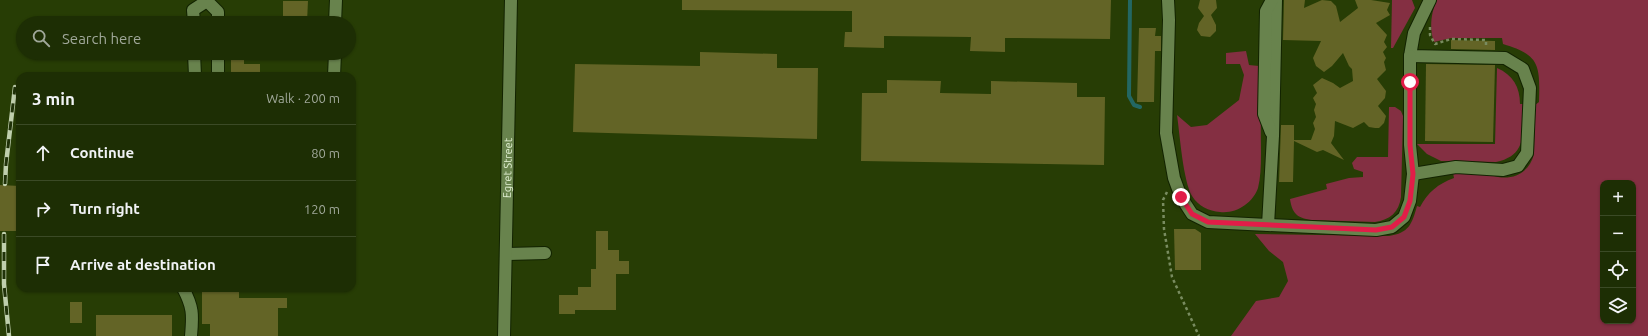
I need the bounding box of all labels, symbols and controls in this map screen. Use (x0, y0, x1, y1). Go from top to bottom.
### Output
search box (16, 16, 356, 60)
icon: search (30, 27, 52, 49)
text: Search here (62, 30, 141, 47)
route start (1401, 73, 1419, 91)
text: 3 min (32, 89, 75, 108)
text: Walk · 200 m (266, 91, 340, 105)
street label: Egret Street (501, 137, 514, 198)
icon: ahead (32, 142, 54, 164)
text: Continue (70, 144, 134, 161)
text: 80 m (311, 146, 340, 160)
map controls (1600, 180, 1636, 324)
button: + (1600, 180, 1636, 216)
route end (1172, 188, 1190, 206)
icon: right (32, 198, 54, 220)
text: Turn right (70, 200, 140, 217)
text: 120 m (304, 202, 340, 216)
button: − (1600, 216, 1636, 252)
button: locate (1600, 252, 1636, 288)
icon: arrive (32, 254, 54, 276)
text: Arrive at destination (70, 256, 216, 273)
button: layers (1600, 288, 1636, 324)

